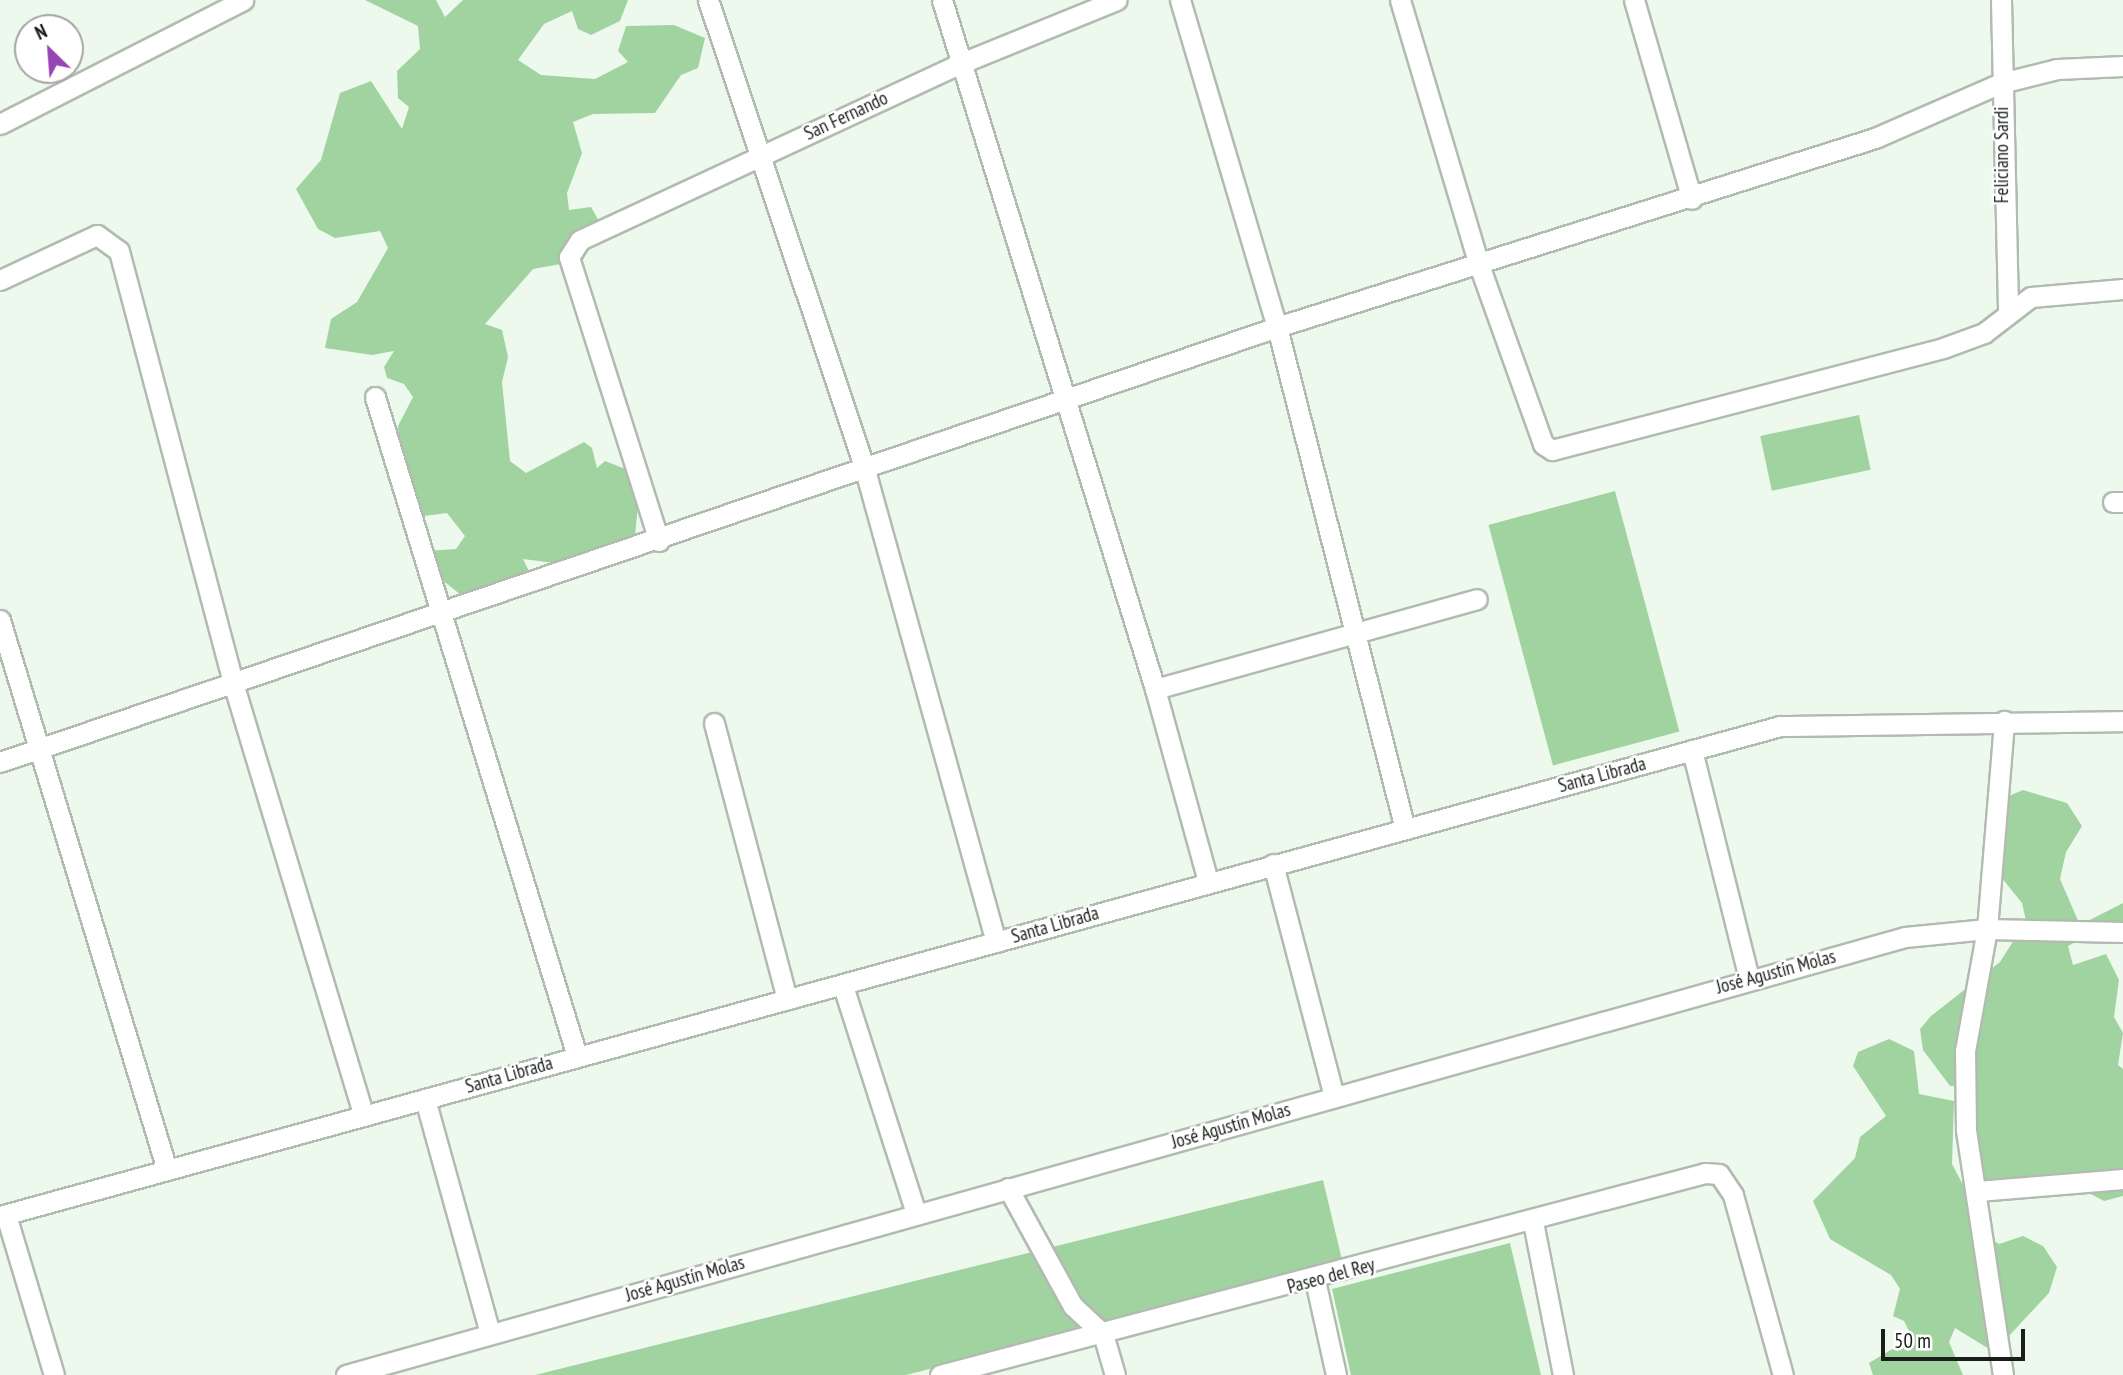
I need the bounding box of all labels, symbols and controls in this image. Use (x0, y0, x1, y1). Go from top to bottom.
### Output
north arrow (14, 14, 84, 84)
text: N (31, 19, 51, 45)
street label: San Fernando (801, 87, 891, 145)
street label: Feliciano Sardi (1991, 107, 2013, 203)
street label: Santa Librada (1556, 752, 1648, 798)
street label: Santa Librada (1009, 902, 1101, 948)
street label: José Agustín Molas (1714, 945, 1838, 999)
street label: Santa Librada (463, 1052, 555, 1098)
street label: José Agustín Molas (1169, 1098, 1293, 1154)
street label: José Agustín Molas (623, 1251, 747, 1307)
street label: Paseo del Rey (1285, 1253, 1377, 1299)
scale bar (1885, 1316, 2028, 1360)
text: 50 m (1894, 1327, 1931, 1354)

